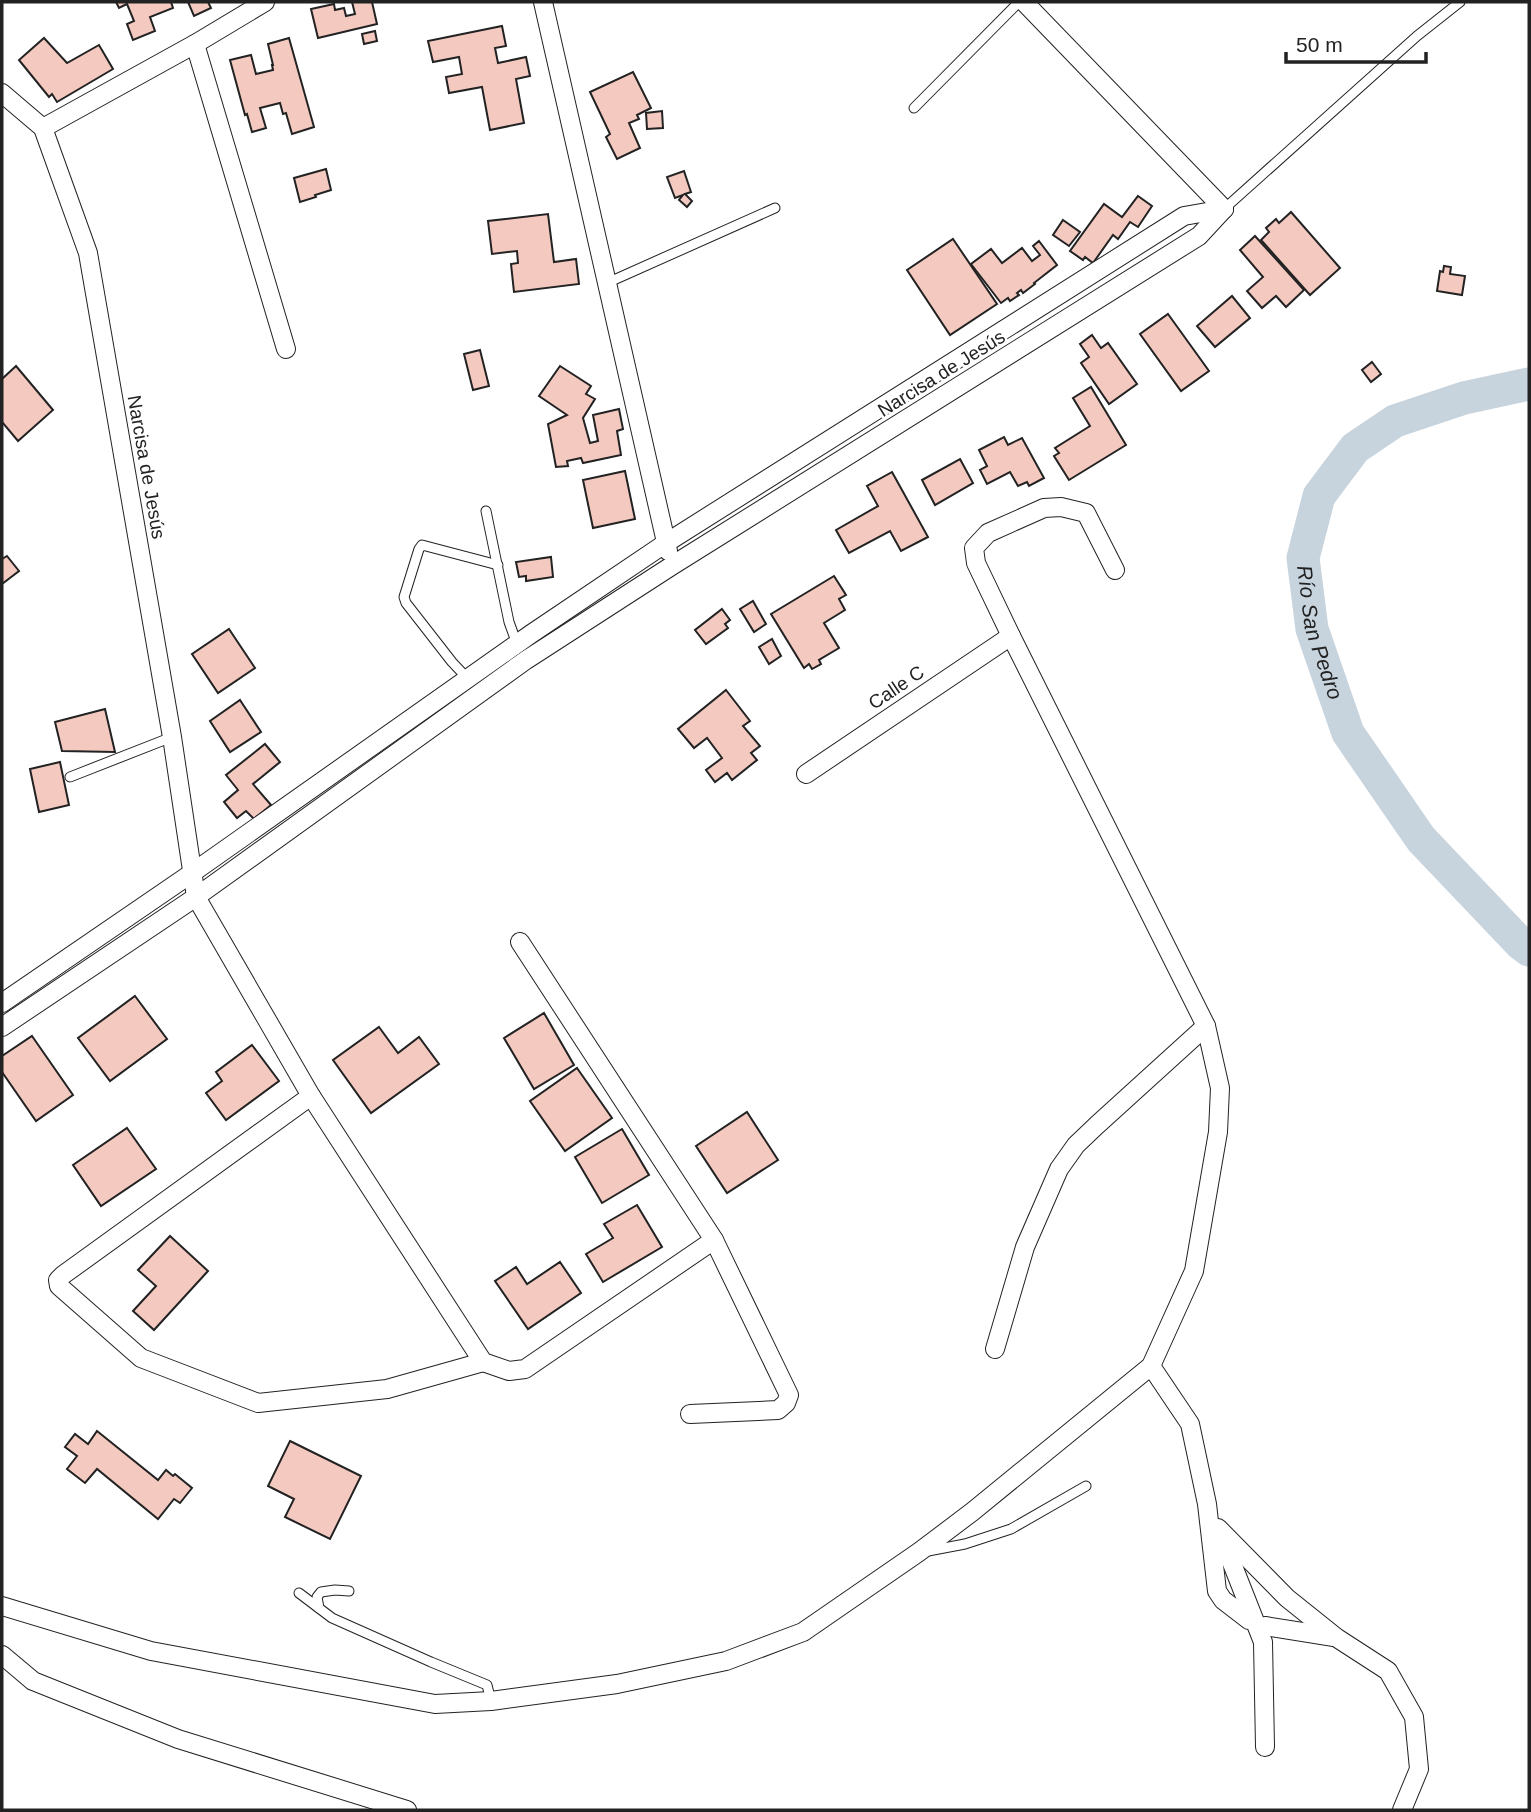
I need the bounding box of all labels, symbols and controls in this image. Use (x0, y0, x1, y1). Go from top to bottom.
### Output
scale bar (1286, 21, 1426, 65)
text: 50 m (1296, 33, 1343, 56)
street label: Narcisa de Jesús (874, 326, 1009, 421)
street label: Narcisa de Jesús (124, 394, 170, 541)
water label: Río San Pedro (1293, 564, 1348, 703)
street label: Calle C (865, 661, 928, 714)

